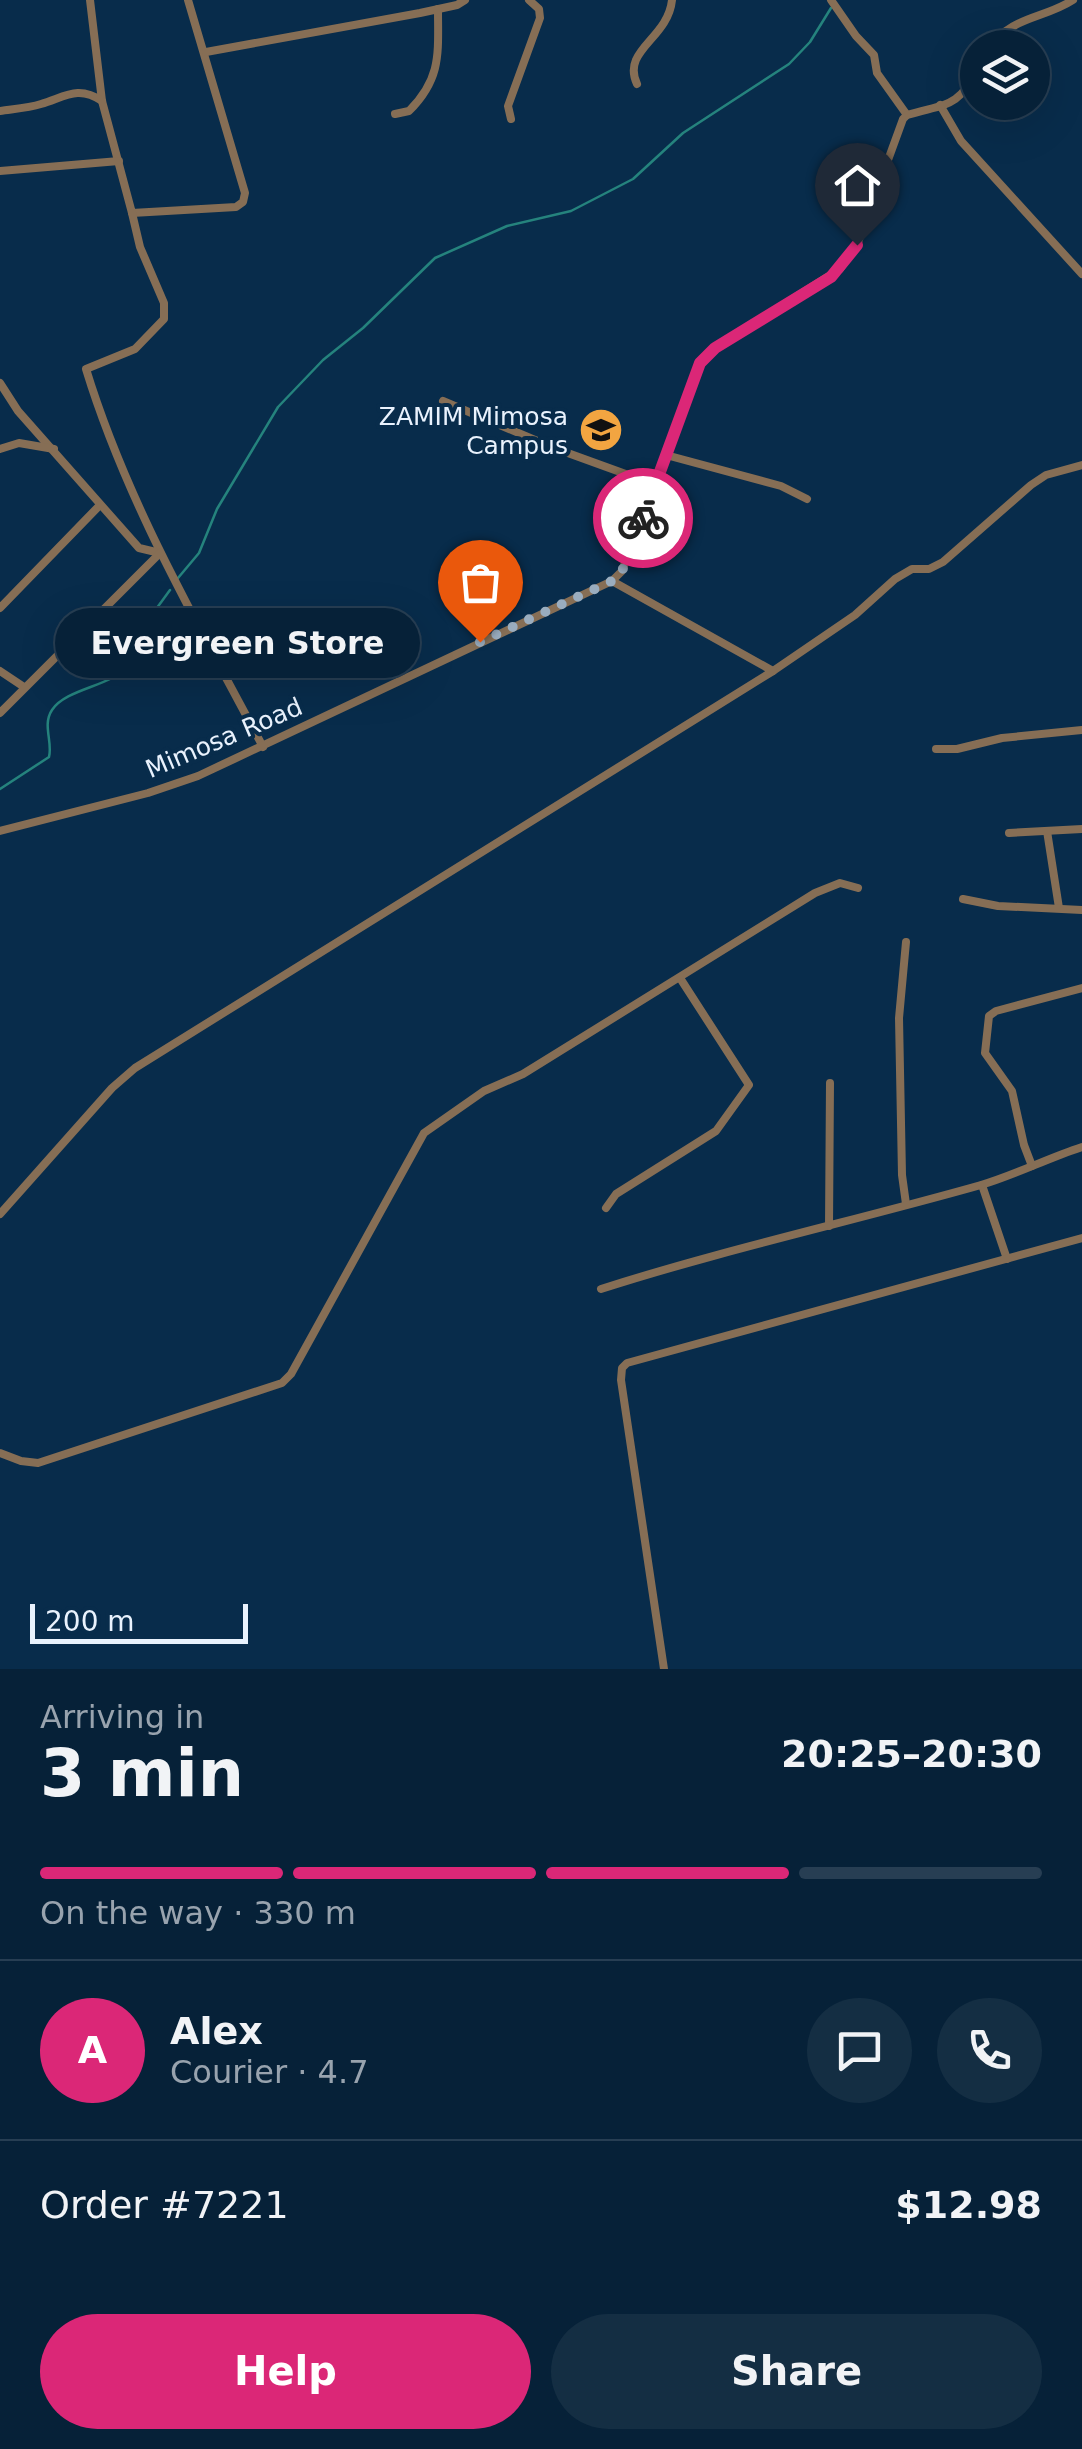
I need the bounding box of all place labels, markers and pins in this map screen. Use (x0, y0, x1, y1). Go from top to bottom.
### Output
pin (815, 143, 900, 246)
place label: ZAMIM Mimosa Campus (379, 402, 568, 460)
school or university icon: ZAMIM Mimosa Campus (578, 407, 624, 453)
pin (438, 540, 523, 643)
callout: Evergreen Store (55, 607, 420, 677)

